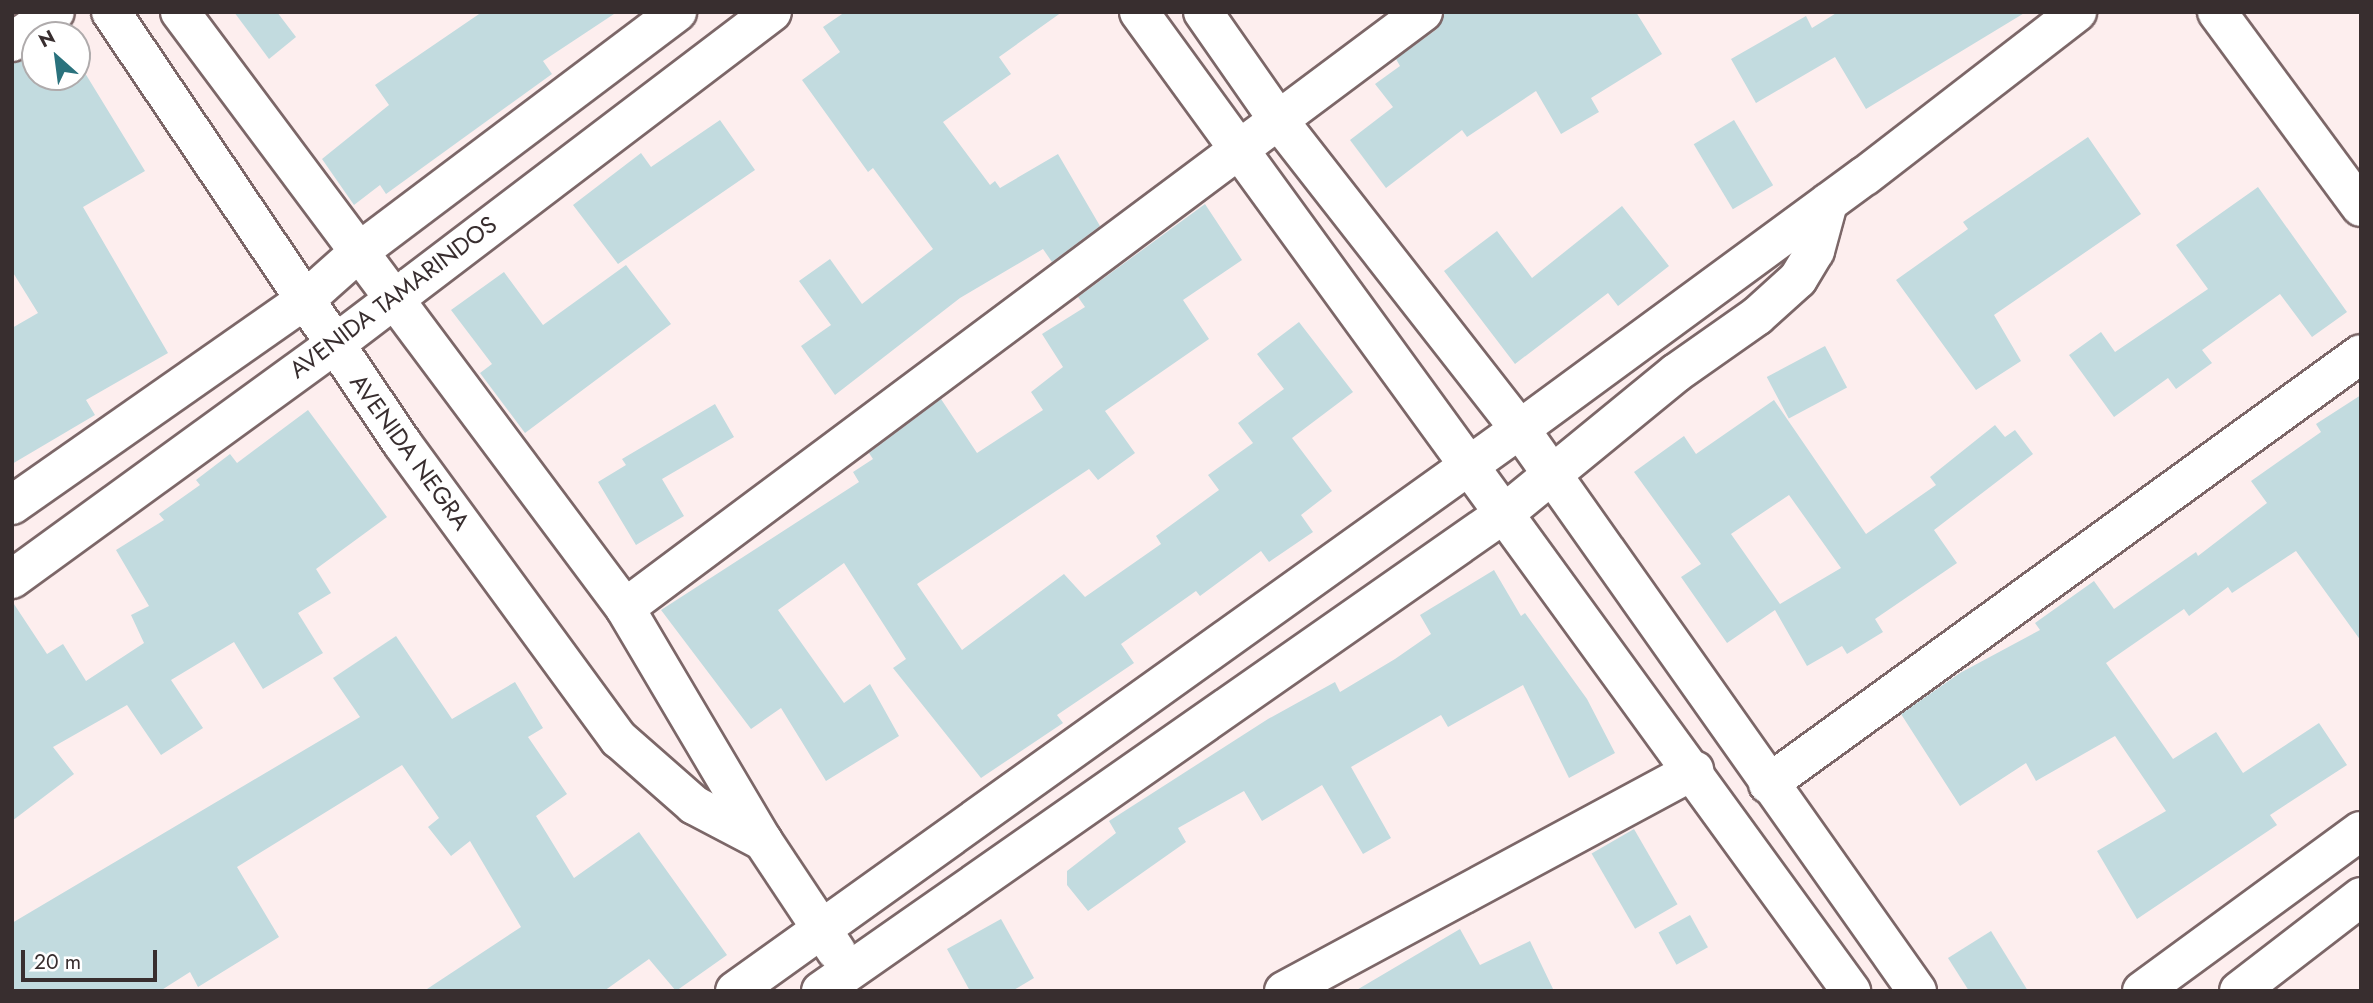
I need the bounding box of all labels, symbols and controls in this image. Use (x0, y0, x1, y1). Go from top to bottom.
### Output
north arrow (21, 21, 91, 91)
text: N (34, 23, 60, 54)
street label: AVENIDA TAMARINDOS (284, 210, 502, 384)
street label: AVENIDA NEGRA (344, 369, 476, 535)
scale bar (24, 936, 161, 980)
text: 20 m (34, 947, 81, 977)

